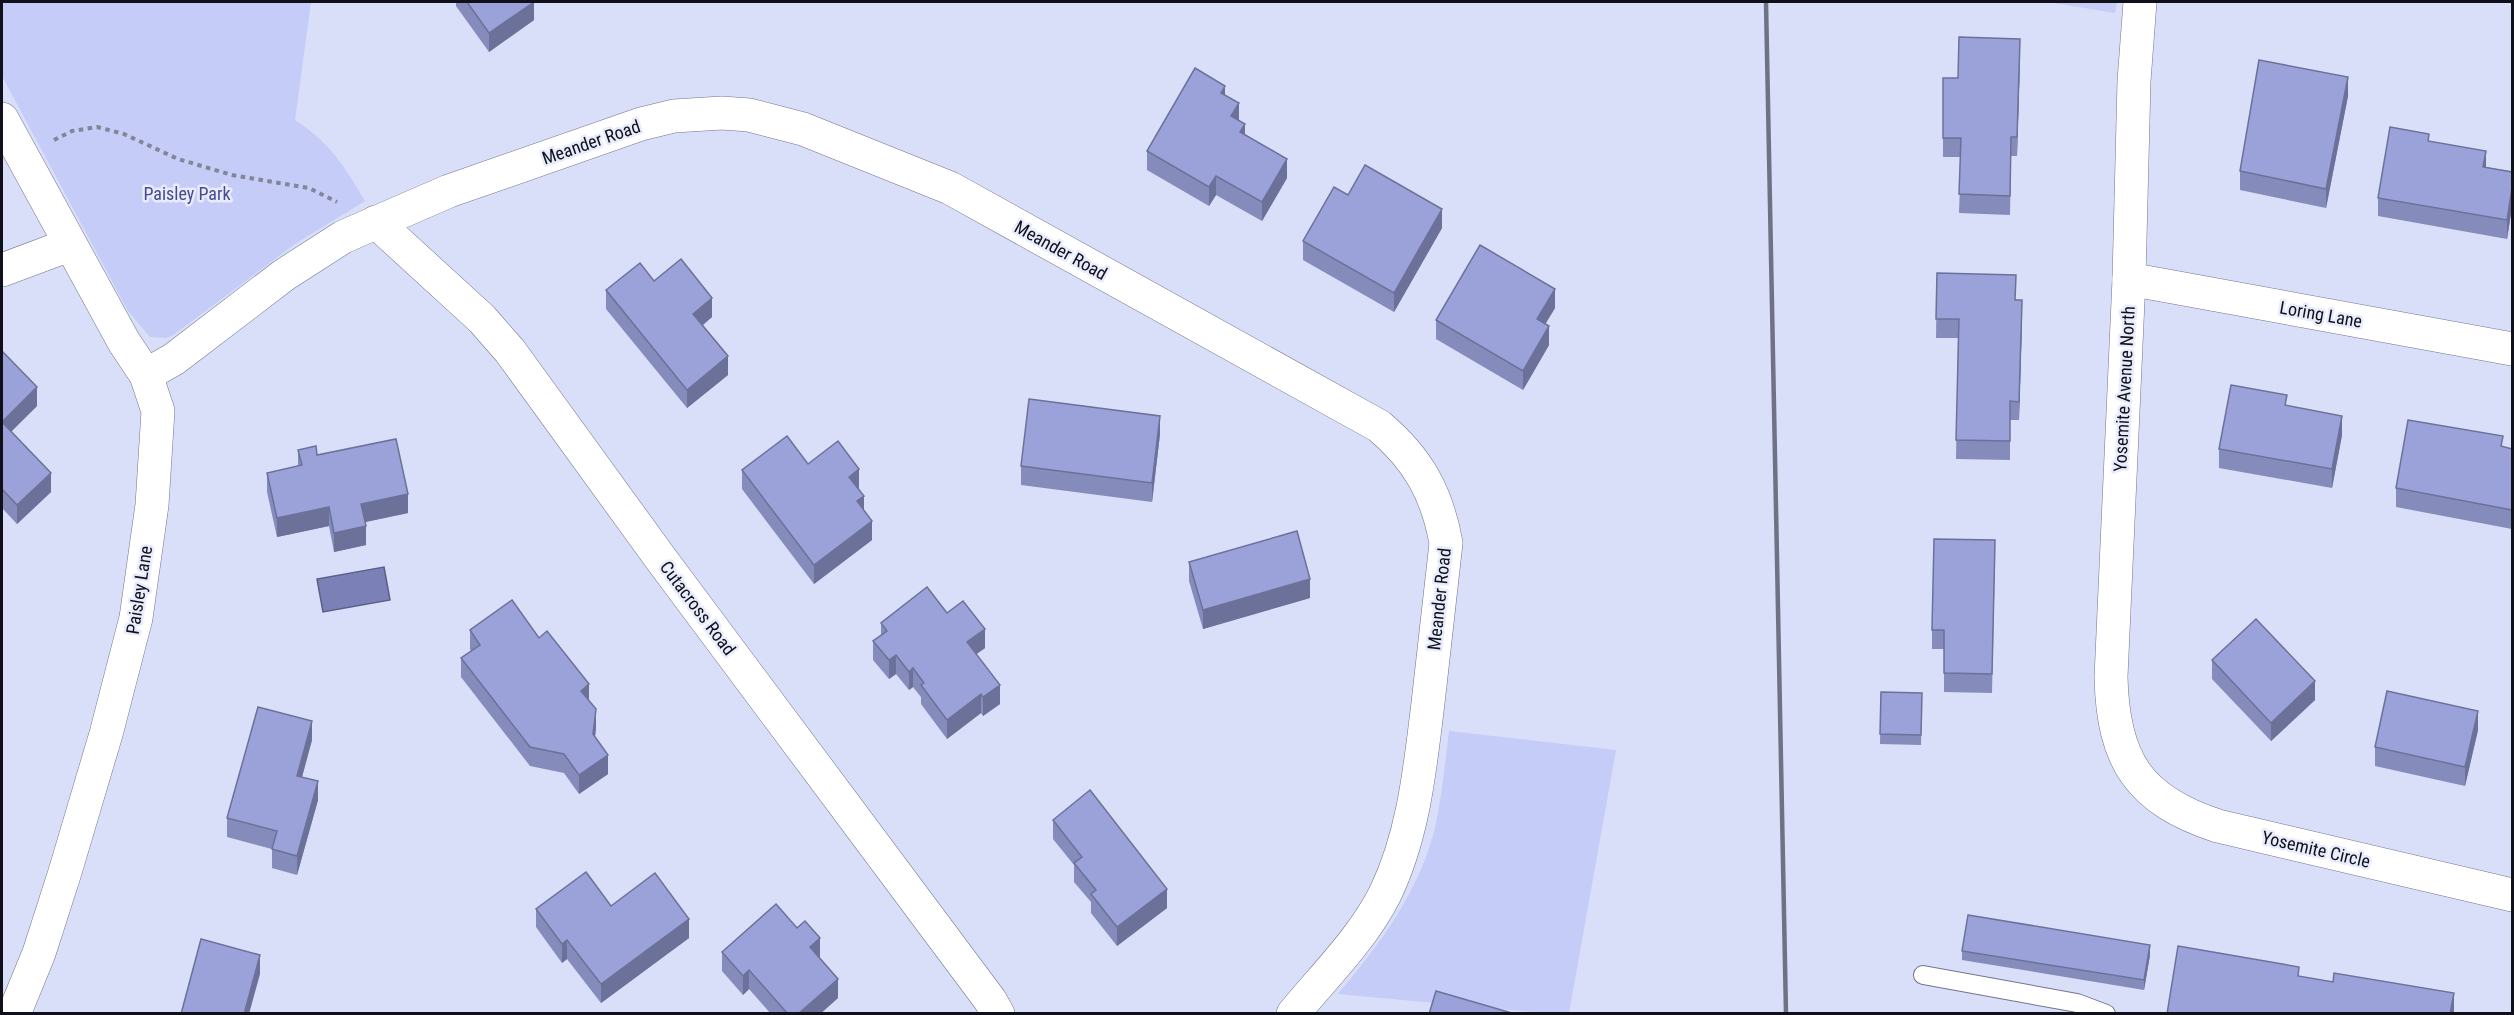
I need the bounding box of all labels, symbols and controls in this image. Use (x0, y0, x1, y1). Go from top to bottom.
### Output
street label: Meander Road (539, 115, 643, 169)
park label: Paisley Park (143, 183, 231, 204)
street label: Meander Road (1011, 216, 1111, 284)
street label: Loring Lane (2278, 296, 2364, 332)
street label: Yosemite Avenue North (2109, 305, 2139, 473)
street label: Paisley Lane (122, 544, 156, 636)
street label: Meander Road (1423, 547, 1455, 651)
street label: Cutacross Road (656, 557, 740, 659)
street label: Yosemite Circle (2260, 826, 2372, 872)

